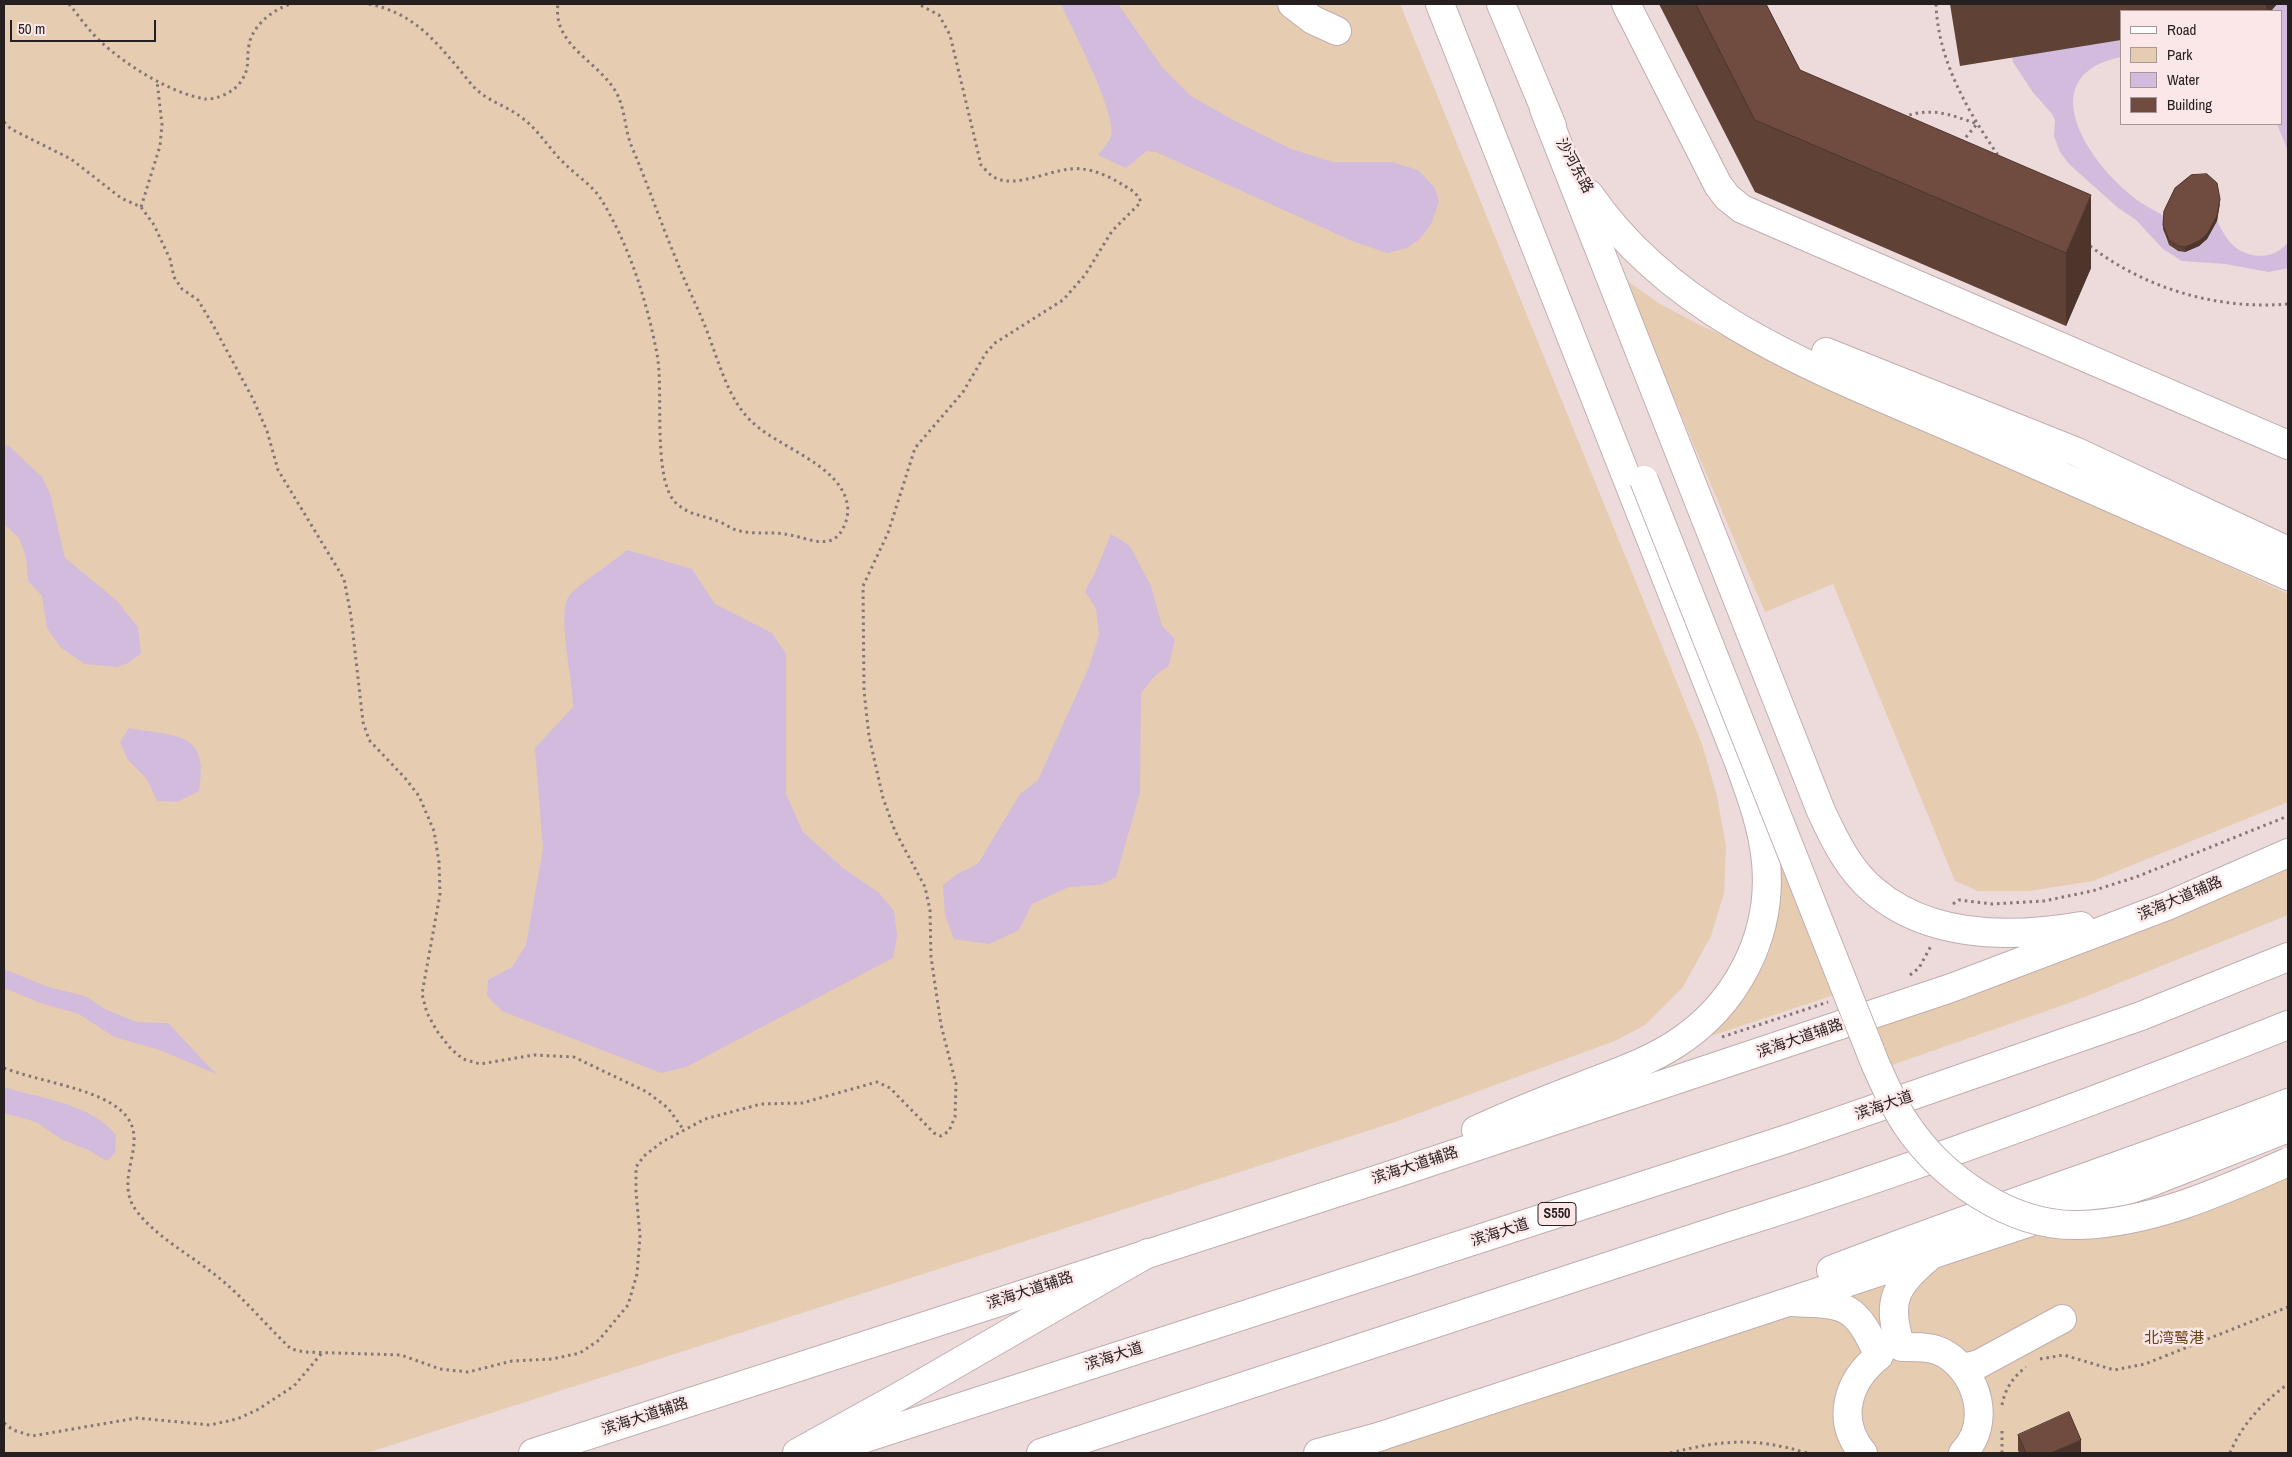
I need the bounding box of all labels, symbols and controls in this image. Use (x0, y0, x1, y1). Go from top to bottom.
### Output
scale bar (12, 10, 159, 42)
legend (2120, 10, 2282, 125)
text: 50 m (18, 18, 45, 39)
text: Road (2167, 19, 2196, 40)
text: Park (2167, 44, 2192, 65)
text: Water (2167, 69, 2199, 90)
text: Building (2167, 94, 2212, 115)
street label: 沙河东路 (1552, 135, 1596, 197)
street label: 滨海大道辅路 (2135, 873, 2225, 925)
street label: 滨海大道辅路 (1755, 1016, 1845, 1062)
street label: 滨海大道 (1853, 1088, 1915, 1124)
street label: 滨海大道辅路 (1369, 1144, 1461, 1188)
road number: S550 (1538, 1202, 1576, 1226)
street label: 滨海大道 (1469, 1215, 1531, 1251)
street label: 滨海大道辅路 (984, 1269, 1076, 1313)
park label: 北湾鹭港 (2144, 1330, 2204, 1348)
street label: 滨海大道 (1083, 1339, 1145, 1375)
street label: 滨海大道辅路 (599, 1395, 691, 1439)

